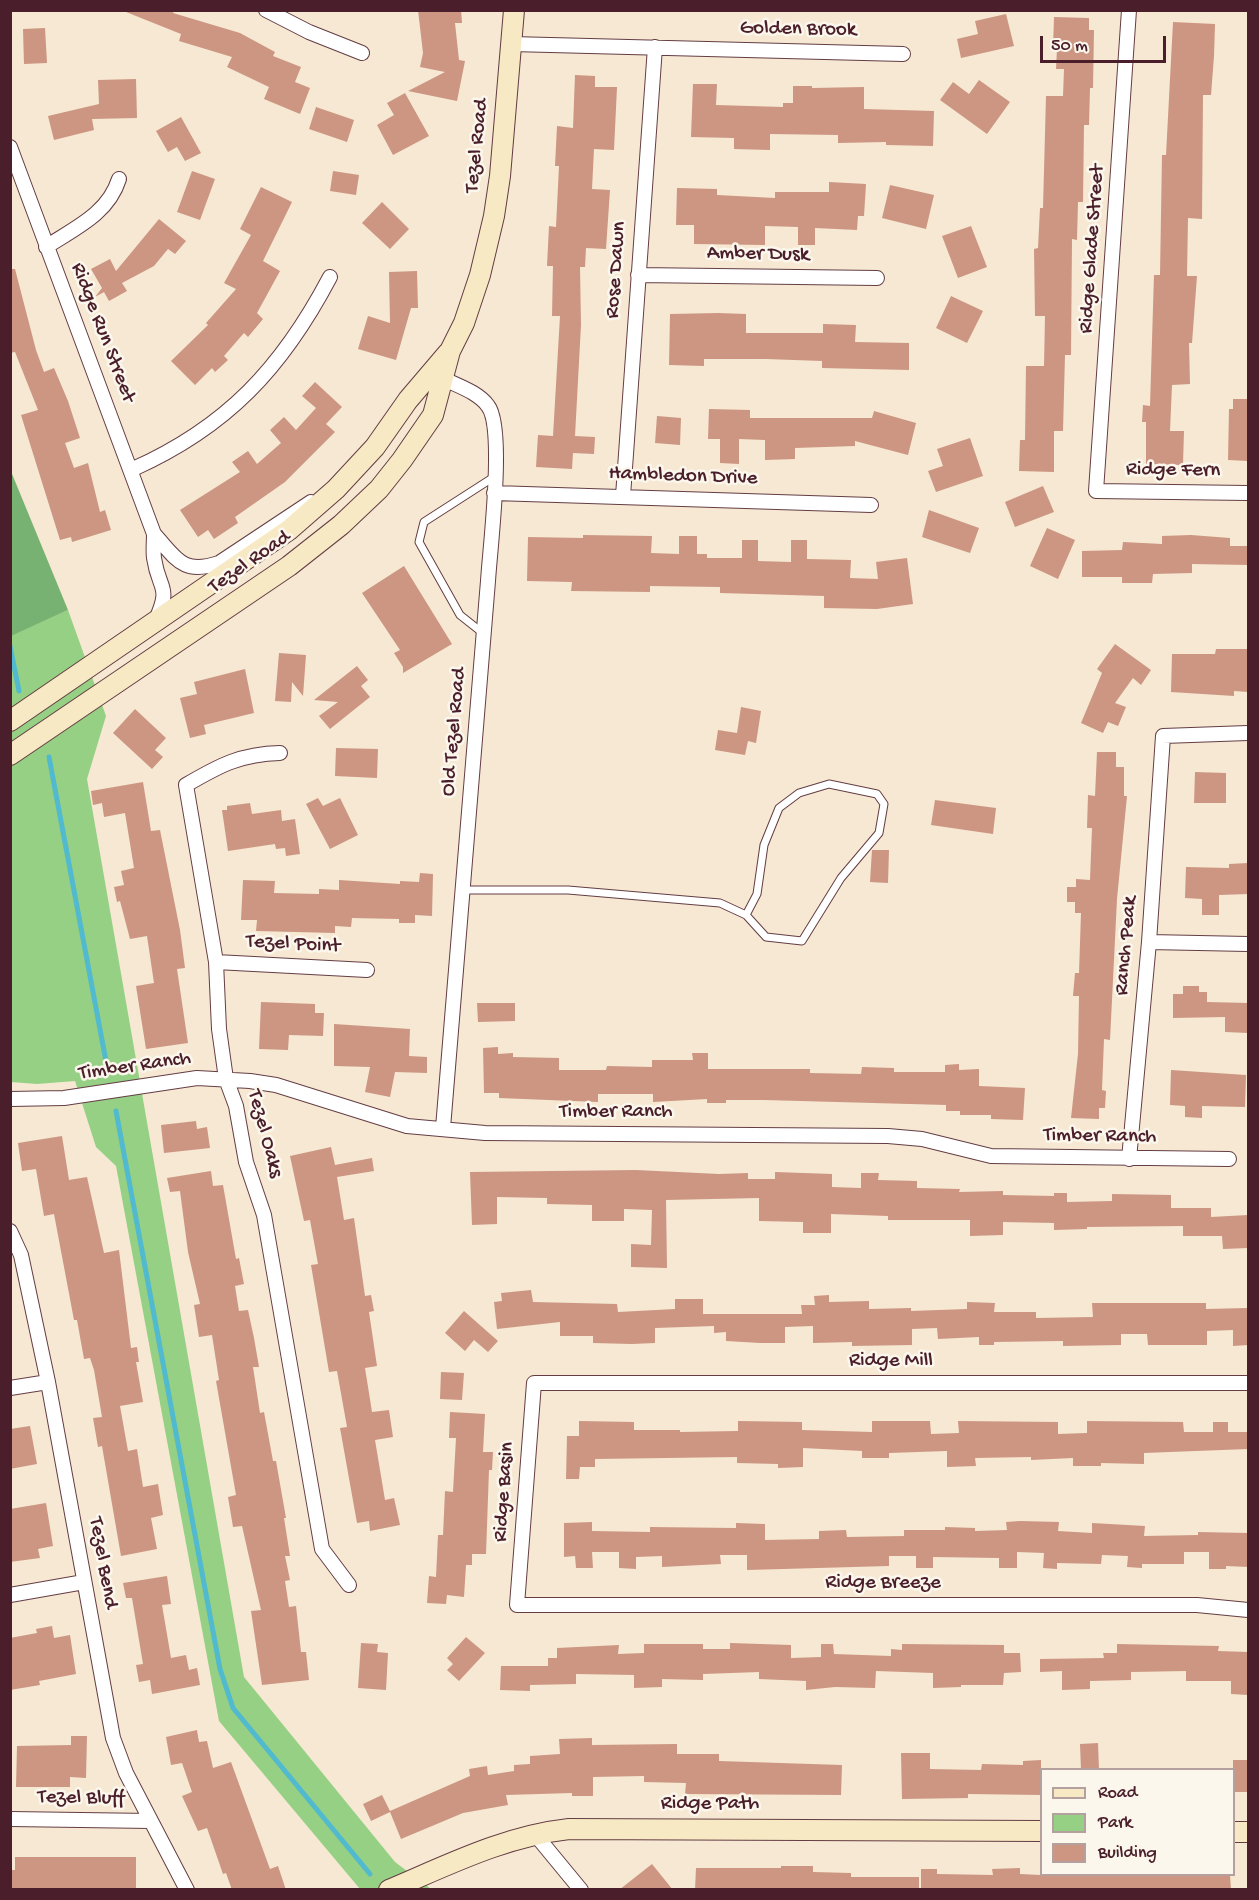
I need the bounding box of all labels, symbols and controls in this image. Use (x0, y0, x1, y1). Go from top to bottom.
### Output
street label: Golden Brook (740, 16, 856, 44)
scale bar (1043, 24, 1169, 62)
text: 50 m (1051, 36, 1088, 57)
street label: Tezel Road (461, 98, 495, 194)
street label: Ridge Glade Street (1075, 164, 1111, 334)
street label: Rose Dawn (601, 221, 633, 319)
street label: Amber Dusk (707, 242, 809, 268)
street label: Ridge Run Street (64, 260, 140, 406)
street label: Ridge Fern (1125, 458, 1221, 484)
street label: Hambledon Drive (608, 462, 758, 492)
street label: Tezel Road (204, 526, 296, 600)
street label: Old Tezel Road (437, 667, 473, 797)
street label: Ranch Peak (1110, 895, 1144, 997)
street label: Tezel Point (245, 930, 341, 960)
street label: Timber Ranch (77, 1047, 193, 1087)
street label: Tezel Oaks (240, 1087, 288, 1181)
street label: Timber Ranch (560, 1100, 672, 1126)
street label: Timber Ranch (1043, 1123, 1157, 1151)
street label: Ridge Mill (849, 1349, 933, 1375)
street label: Ridge Basin (489, 1441, 521, 1543)
street label: Tezel Bend (82, 1515, 122, 1611)
street label: Ridge Breeze (825, 1571, 941, 1597)
legend (1040, 1768, 1235, 1876)
text: Road (1098, 1783, 1137, 1804)
street label: Tezel Bluff (37, 1786, 125, 1812)
street label: Ridge Path (661, 1792, 759, 1818)
text: Park (1098, 1813, 1132, 1834)
text: Building (1098, 1843, 1157, 1864)

